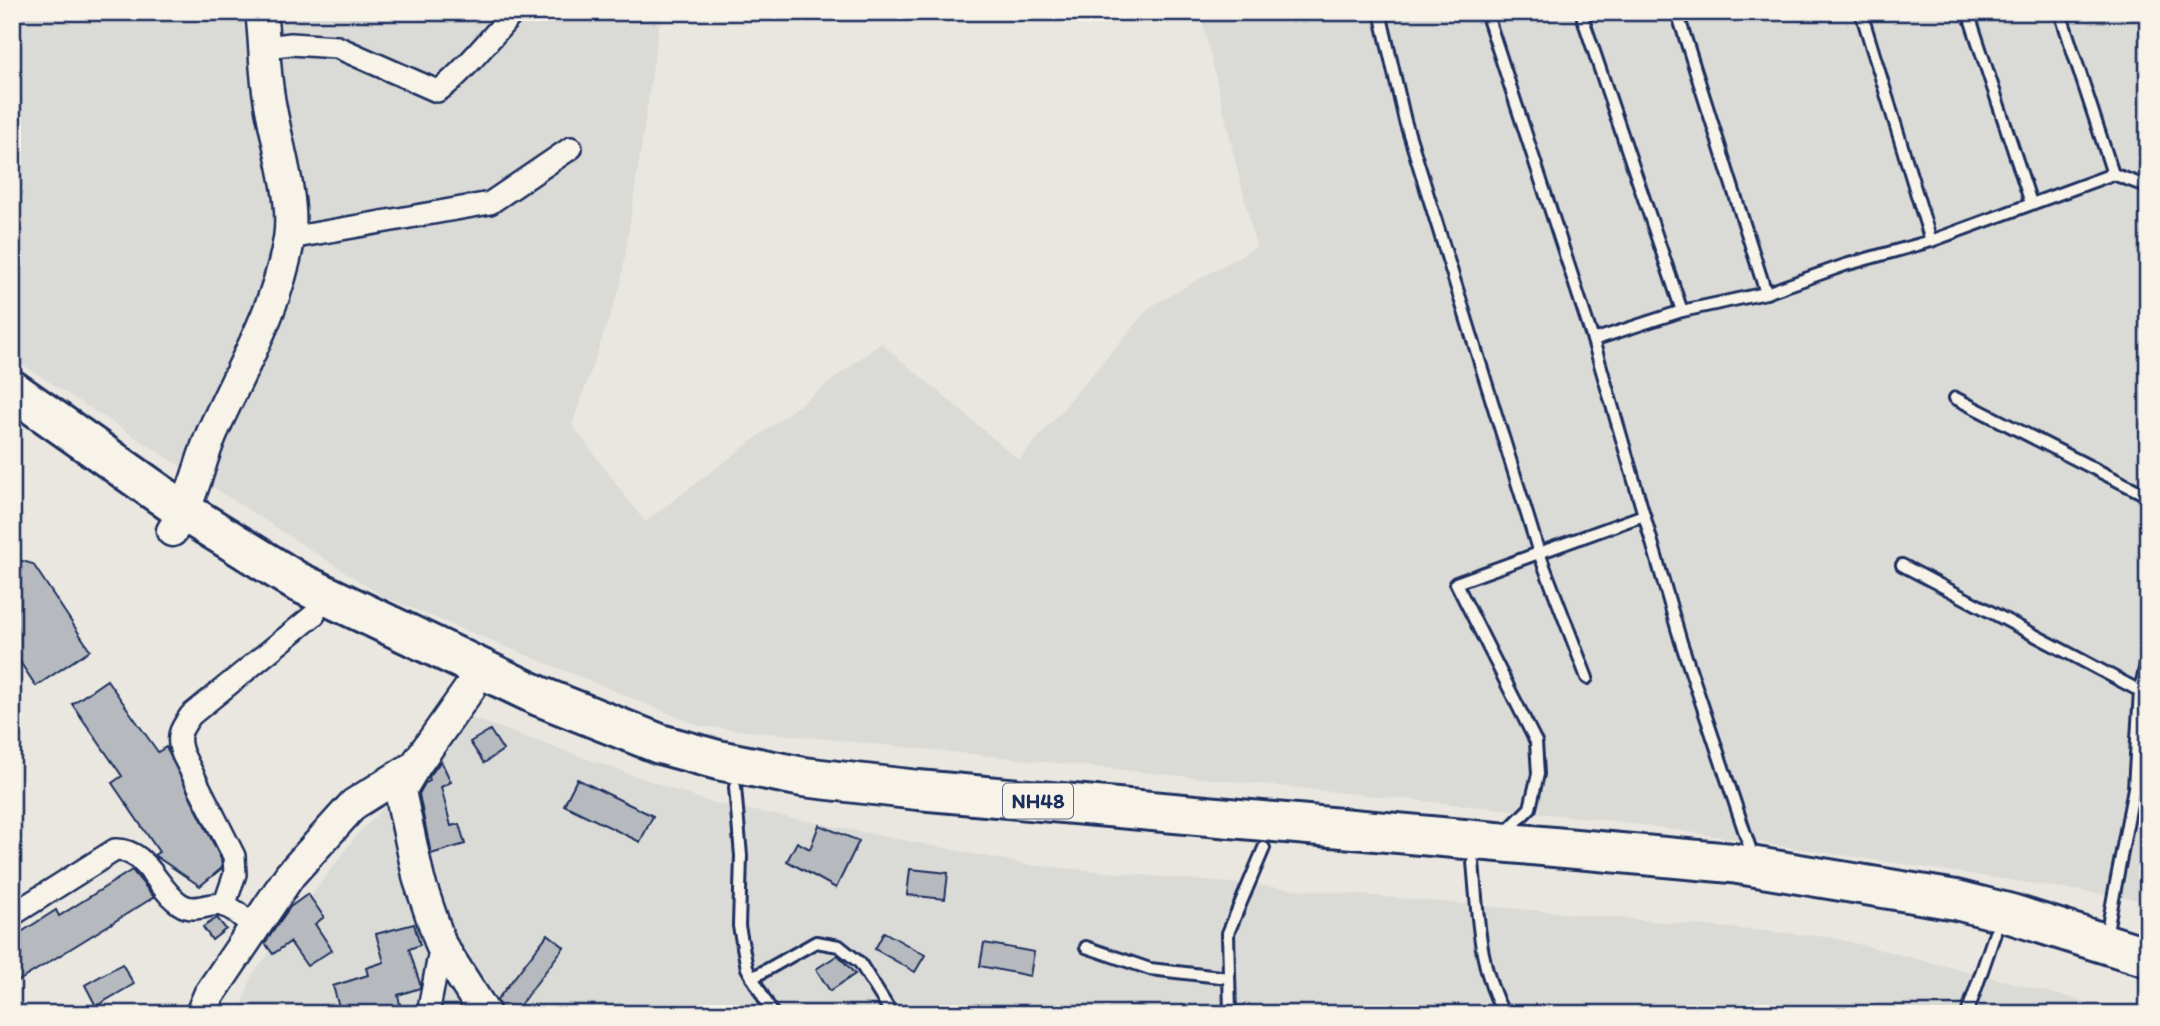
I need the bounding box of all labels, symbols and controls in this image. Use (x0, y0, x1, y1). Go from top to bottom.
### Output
road number: NH48 (1003, 784, 1073, 818)

